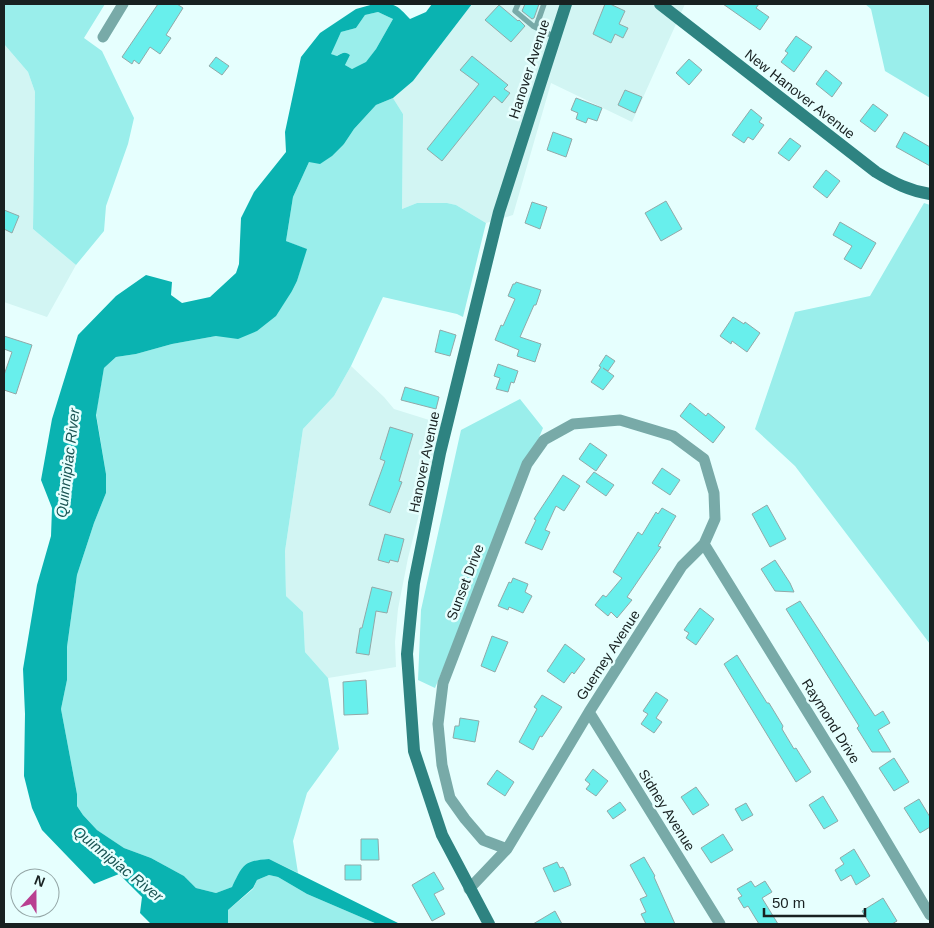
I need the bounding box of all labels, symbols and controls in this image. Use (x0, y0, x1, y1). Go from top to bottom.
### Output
street label: Hanover Avenue (505, 17, 553, 121)
street label: New Hanover Avenue (742, 46, 858, 142)
water label: Quinnipiac River (52, 406, 83, 519)
street label: Hanover Avenue (405, 410, 443, 514)
street label: Sunset Drive (443, 542, 487, 622)
street label: Guerney Avenue (573, 607, 643, 703)
street label: Raymond Drive (799, 676, 863, 766)
street label: Sidney Avenue (636, 766, 699, 854)
water label: Quinnipiac River (70, 822, 167, 905)
north arrow (10, 868, 60, 918)
text: N (32, 872, 47, 890)
scale bar (764, 886, 865, 918)
text: 50 m (772, 894, 805, 911)

